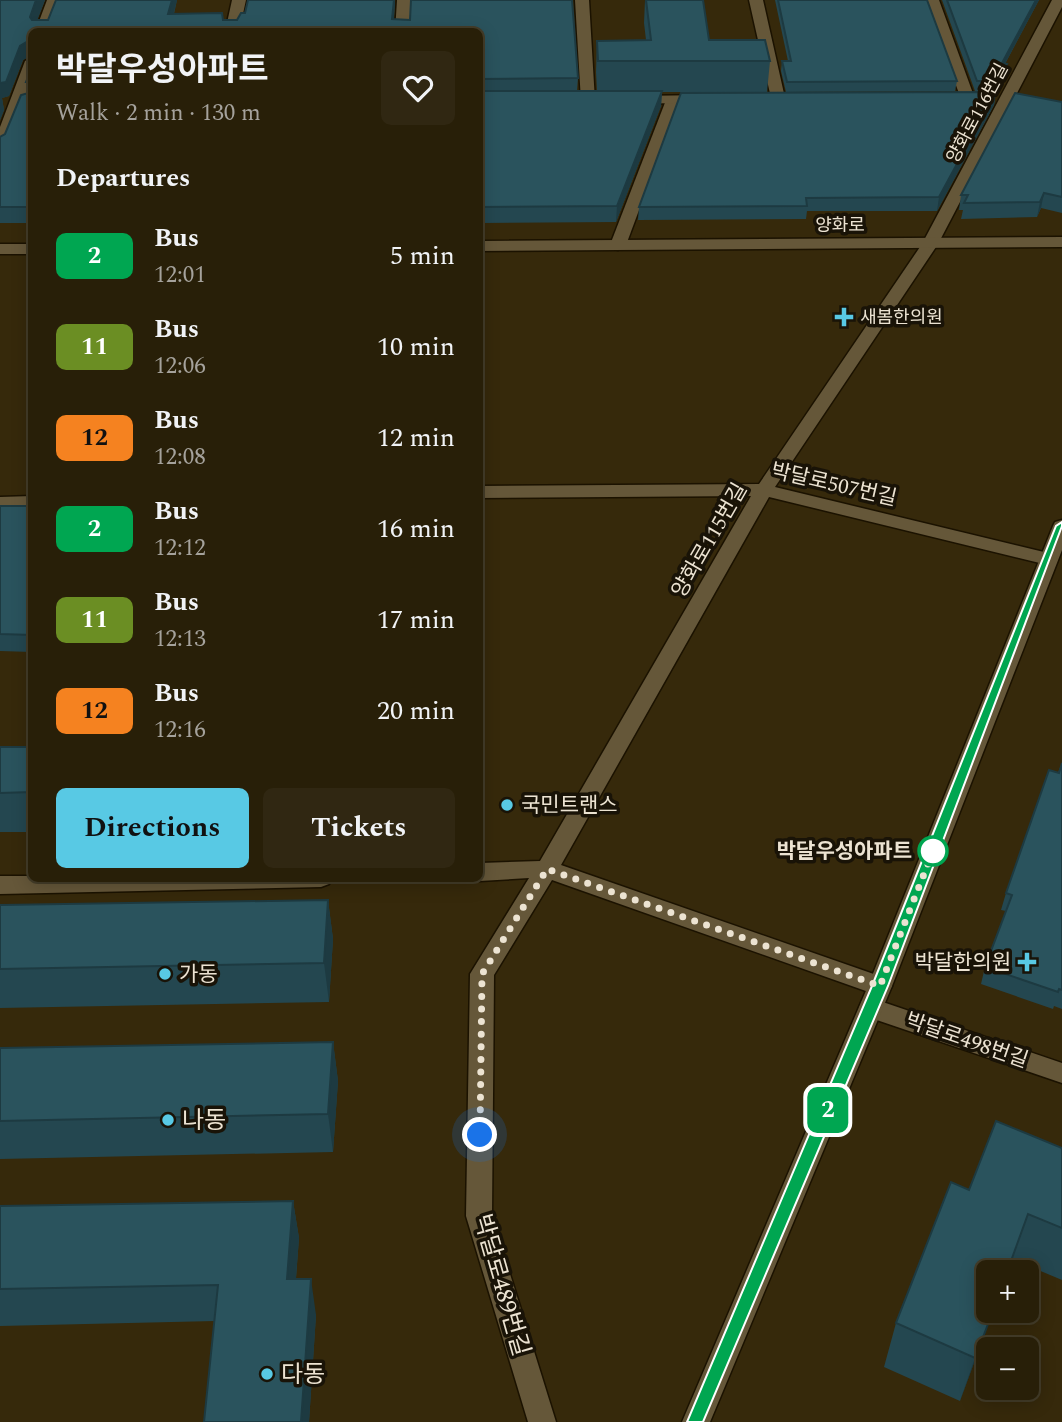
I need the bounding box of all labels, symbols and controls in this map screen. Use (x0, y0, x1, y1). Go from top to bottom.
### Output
text: 박달우성아파트 (56, 45, 269, 95)
button: heart (381, 51, 455, 125)
street label: 양화로116번길 (940, 58, 1015, 168)
text: Walk · 2 min · 130 m (56, 96, 261, 131)
text: Departures (56, 158, 190, 198)
street label: 양화로 (815, 212, 865, 239)
text: Bus (154, 218, 199, 258)
text: 5 min (390, 236, 455, 276)
text: 2 (88, 238, 101, 274)
text: 12:01 (154, 258, 206, 293)
place label: 새봄한의원 (860, 304, 943, 331)
marker: 새봄한의원 (834, 307, 854, 327)
text: Bus (154, 309, 199, 349)
text: 10 min (377, 327, 455, 367)
text: 11 (81, 329, 108, 365)
text: 12:06 (154, 349, 206, 384)
text: Bus (154, 400, 199, 440)
text: 12 min (377, 418, 455, 458)
text: 12 (81, 420, 108, 456)
text: 12:08 (154, 440, 206, 475)
street label: 박달로507번길 (768, 455, 900, 515)
street label: 양화로115번길 (664, 477, 756, 604)
text: Bus (154, 491, 199, 531)
text: 16 min (377, 509, 455, 549)
text: 2 (88, 511, 101, 547)
text: 12:12 (154, 531, 206, 566)
text: Bus (154, 582, 199, 622)
text: 17 min (377, 600, 455, 640)
text: 11 (81, 602, 108, 638)
text: 12:13 (154, 622, 206, 657)
text: Bus (154, 673, 199, 713)
text: 20 min (377, 691, 455, 731)
text: 12 (81, 693, 108, 729)
text: 12:16 (154, 713, 206, 748)
button: Directions (56, 788, 249, 868)
button: Tickets (263, 788, 455, 868)
place label: 국민트랜스 (521, 790, 618, 822)
marker: 국민트랜스 (499, 797, 515, 813)
place label: 박달우성아파트 (777, 836, 912, 868)
marker: 박달우성아파트 (918, 836, 948, 866)
place label: 박달한의원 (914, 947, 1011, 979)
marker: 박달한의원 (1017, 952, 1037, 972)
place label: 가동 (179, 959, 218, 991)
marker: 가동 (157, 966, 173, 982)
street label: 박달로498번길 (901, 1005, 1032, 1077)
line badge: 2 (805, 1087, 851, 1133)
text: 2 (821, 1092, 835, 1128)
place label: 나동 (182, 1103, 226, 1139)
marker: 나동 (160, 1112, 176, 1128)
your location (462, 1117, 497, 1152)
street label: 박달로489번길 (464, 1210, 539, 1361)
map controls (976, 1260, 1039, 1400)
button: + (976, 1260, 1039, 1323)
button: − (976, 1337, 1039, 1400)
place label: 다동 (281, 1357, 325, 1393)
marker: 다동 (259, 1366, 275, 1382)

